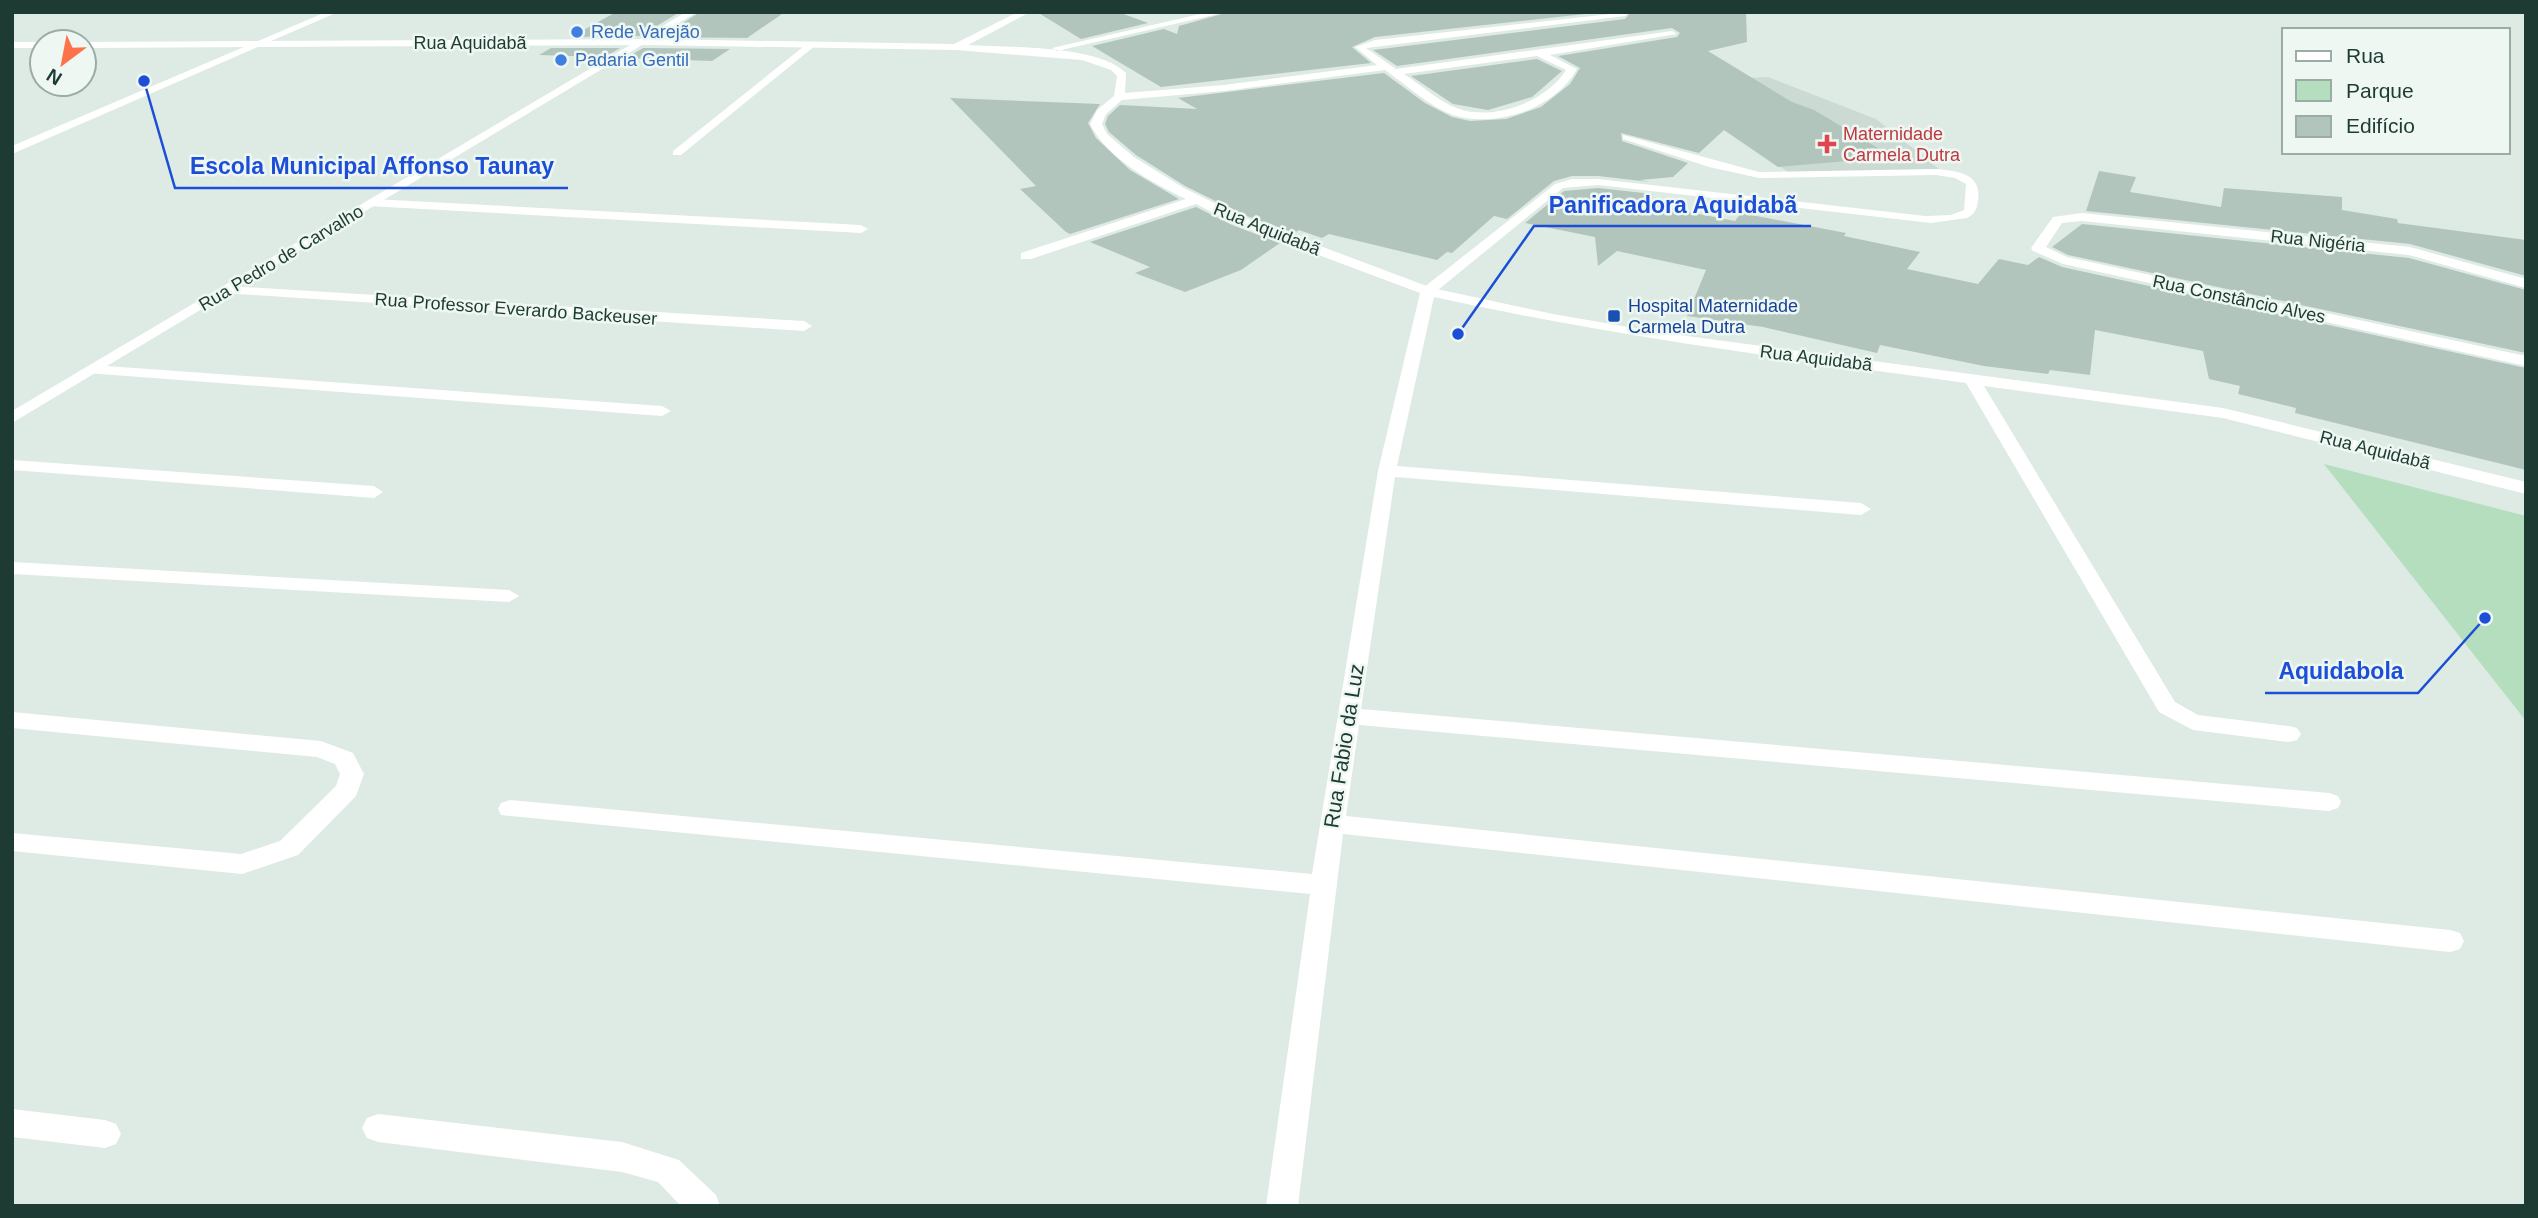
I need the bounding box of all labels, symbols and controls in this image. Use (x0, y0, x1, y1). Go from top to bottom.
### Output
place label: Rede Varejão (591, 22, 700, 42)
marker: Rede Varejão (569, 24, 585, 40)
north arrow (28, 28, 98, 98)
legend (2282, 28, 2510, 154)
street label: Rua Aquidabã (413, 33, 528, 53)
text: Rua (2346, 44, 2385, 67)
place label: Padaria Gentil (575, 50, 689, 70)
marker: Padaria Gentil (553, 52, 569, 68)
text: N (43, 64, 66, 90)
text: Parque (2346, 79, 2414, 102)
text: Edifício (2346, 114, 2415, 137)
place label: Maternidade Carmela Dutra (1843, 124, 1961, 165)
marker: Maternidade Carmela Dutra (1817, 134, 1837, 154)
callout: Escola Municipal Affonso Taunay (175, 144, 568, 188)
text: Escola Municipal Affonso Taunay (190, 153, 554, 179)
callout: Panificadora Aquidabã (1534, 182, 1811, 226)
text: Panificadora Aquidabã (1549, 192, 1797, 218)
street label: Rua Aquidabã (1211, 199, 1324, 260)
street label: Rua Pedro de Carvalho (195, 201, 367, 315)
street label: Rua Nigéria (2270, 226, 2367, 256)
street label: Rua Constâncio Alves (2151, 271, 2327, 327)
street label: Rua Professor Everardo Backeuser (374, 289, 658, 329)
place label: Hospital Maternidade Carmela Dutra (1628, 296, 1798, 337)
marker: Hospital Maternidade Carmela Dutra (1606, 308, 1622, 324)
street label: Rua Aquidabã (1759, 341, 1874, 375)
street label: Rua Aquidabã (2318, 427, 2433, 474)
callout: Aquidabola (2265, 649, 2418, 693)
text: Aquidabola (2278, 658, 2404, 684)
street label: Rua Fabio da Luz (1319, 662, 1368, 830)

